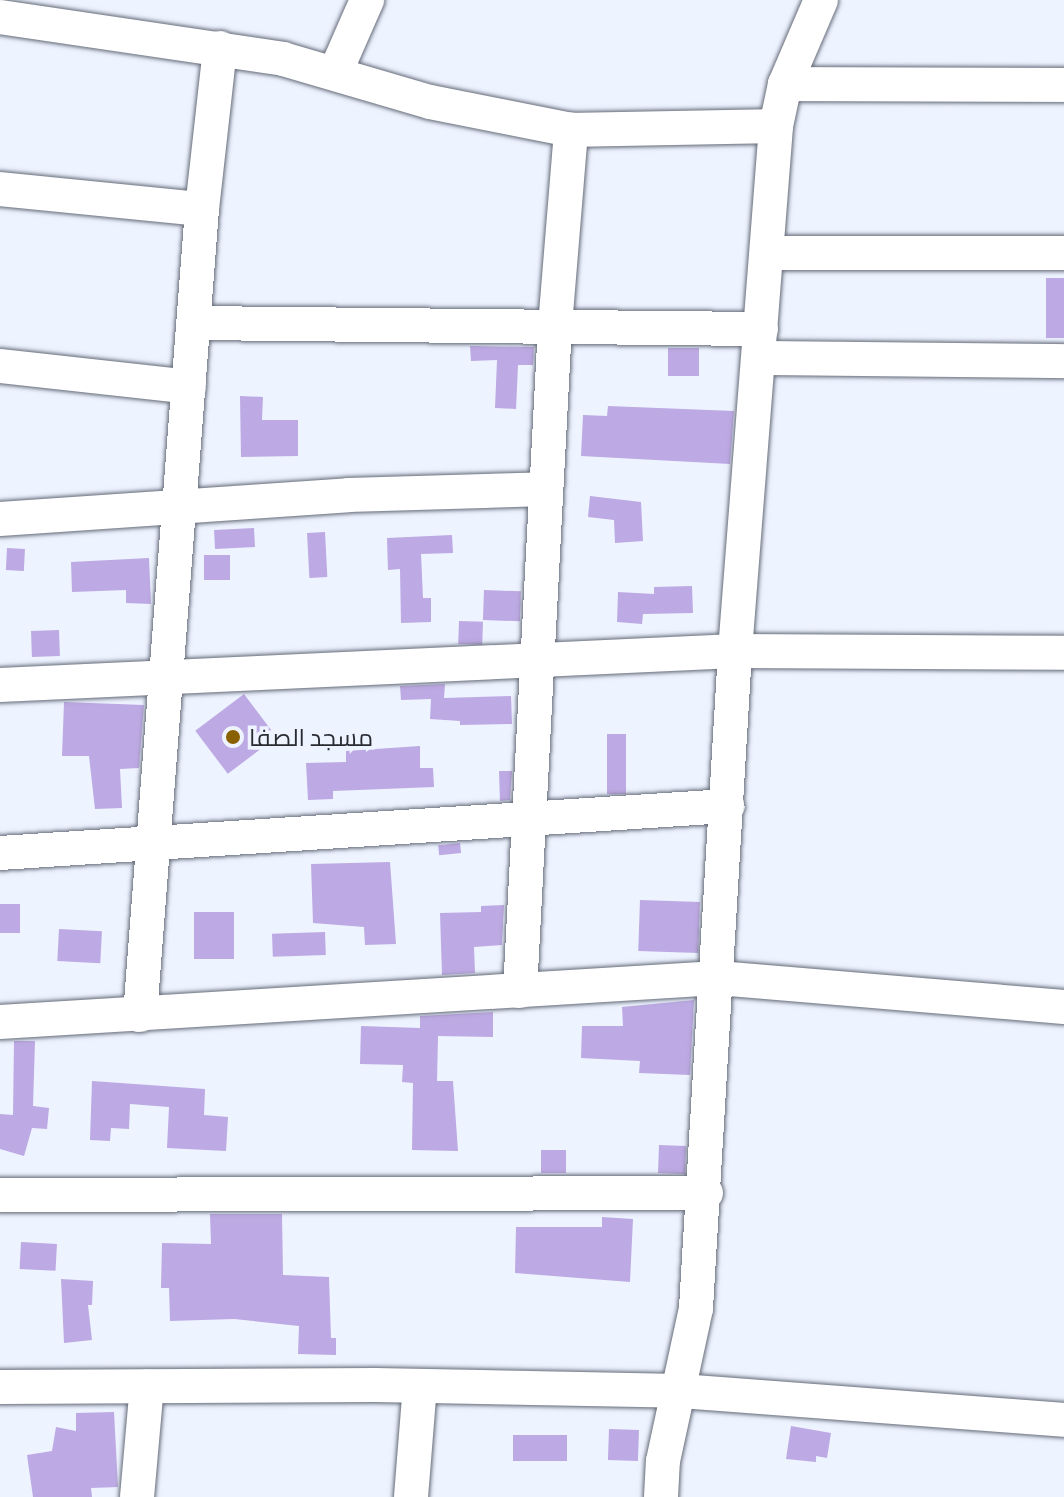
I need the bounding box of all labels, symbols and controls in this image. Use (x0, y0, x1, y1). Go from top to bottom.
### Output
place label: مسجد الصفا (249, 723, 373, 751)
marker: مسجد الصفا (224, 728, 242, 746)

